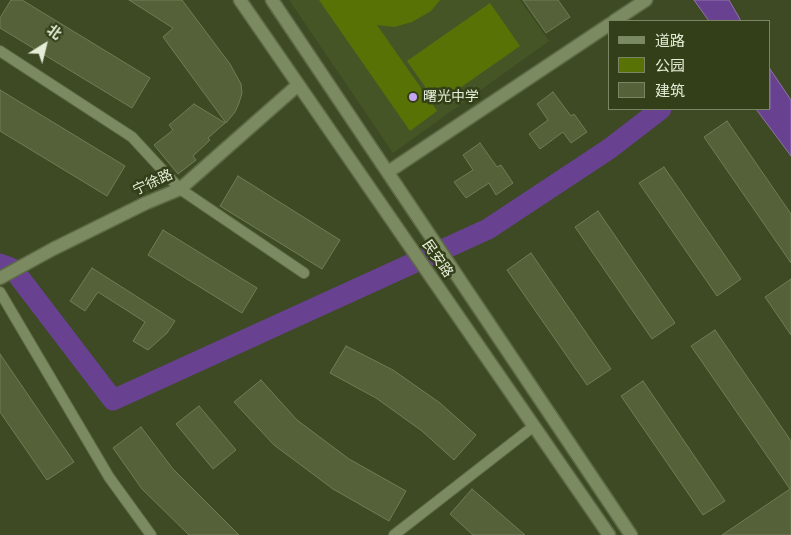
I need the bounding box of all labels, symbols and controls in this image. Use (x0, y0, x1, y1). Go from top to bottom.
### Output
north arrow (20, 20, 70, 70)
legend (608, 20, 771, 110)
text: 北 (43, 21, 65, 43)
text: 道路 (655, 32, 685, 50)
text: 公园 (655, 57, 685, 75)
text: 建筑 (655, 82, 685, 100)
place label: 曙光中学 (423, 89, 479, 105)
marker: 曙光中学 (407, 91, 419, 103)
street label: 宁徐路 (130, 167, 176, 199)
street label: 民安路 (418, 237, 456, 281)

